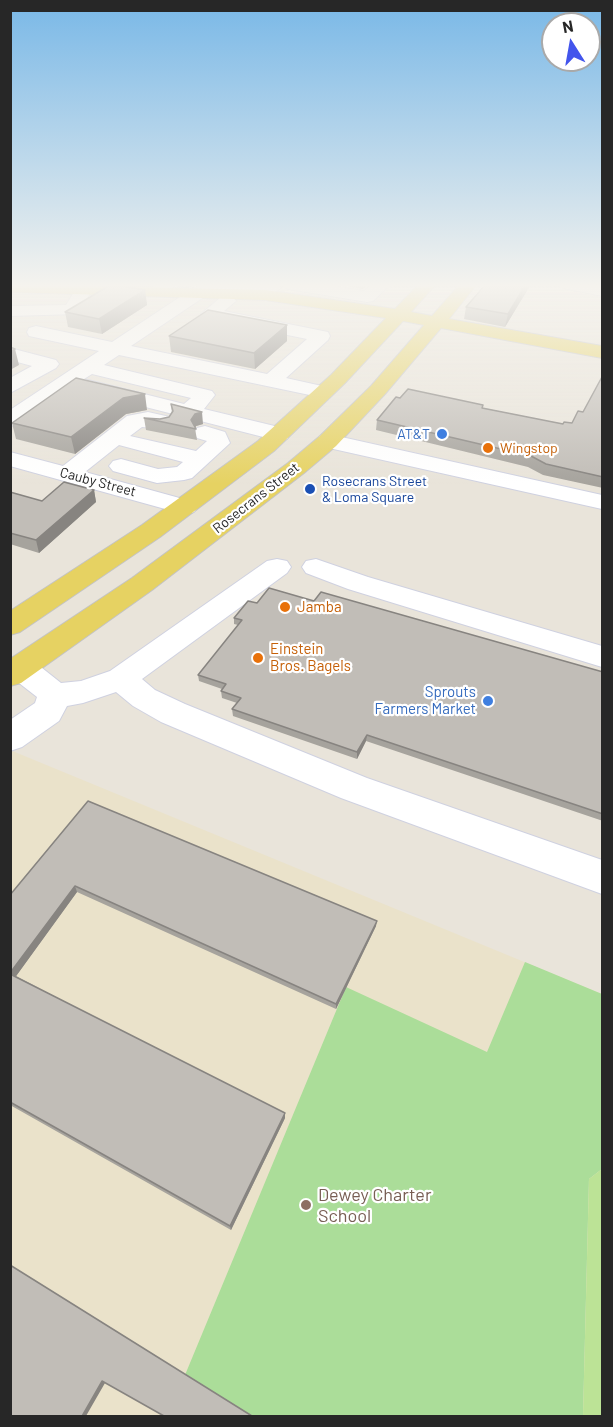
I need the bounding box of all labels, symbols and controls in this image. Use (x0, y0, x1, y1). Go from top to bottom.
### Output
north arrow (541, 12, 601, 72)
text: N (561, 15, 575, 36)
place label: AT&T (397, 426, 430, 442)
marker: AT&T (435, 427, 449, 441)
place label: Wingstop (500, 440, 558, 456)
marker: Wingstop (481, 441, 495, 455)
street label: Rosecrans Street (209, 459, 303, 537)
street label: Cauby Street (58, 464, 138, 500)
place label: Rosecrans Street & Loma Square (322, 473, 427, 506)
marker: Rosecrans Street & Loma Square (303, 482, 317, 496)
place label: Jamba (297, 598, 342, 616)
marker: Jamba (278, 600, 292, 614)
place label: Einstein Bros. Bagels (270, 640, 351, 675)
marker: Einstein Bros. Bagels (251, 651, 265, 665)
place label: Sprouts Farmers Market (374, 683, 476, 718)
marker: Sprouts Farmers Market (481, 694, 495, 708)
place label: Dewey Charter School (318, 1184, 431, 1226)
marker: Dewey Charter School (299, 1198, 313, 1212)

